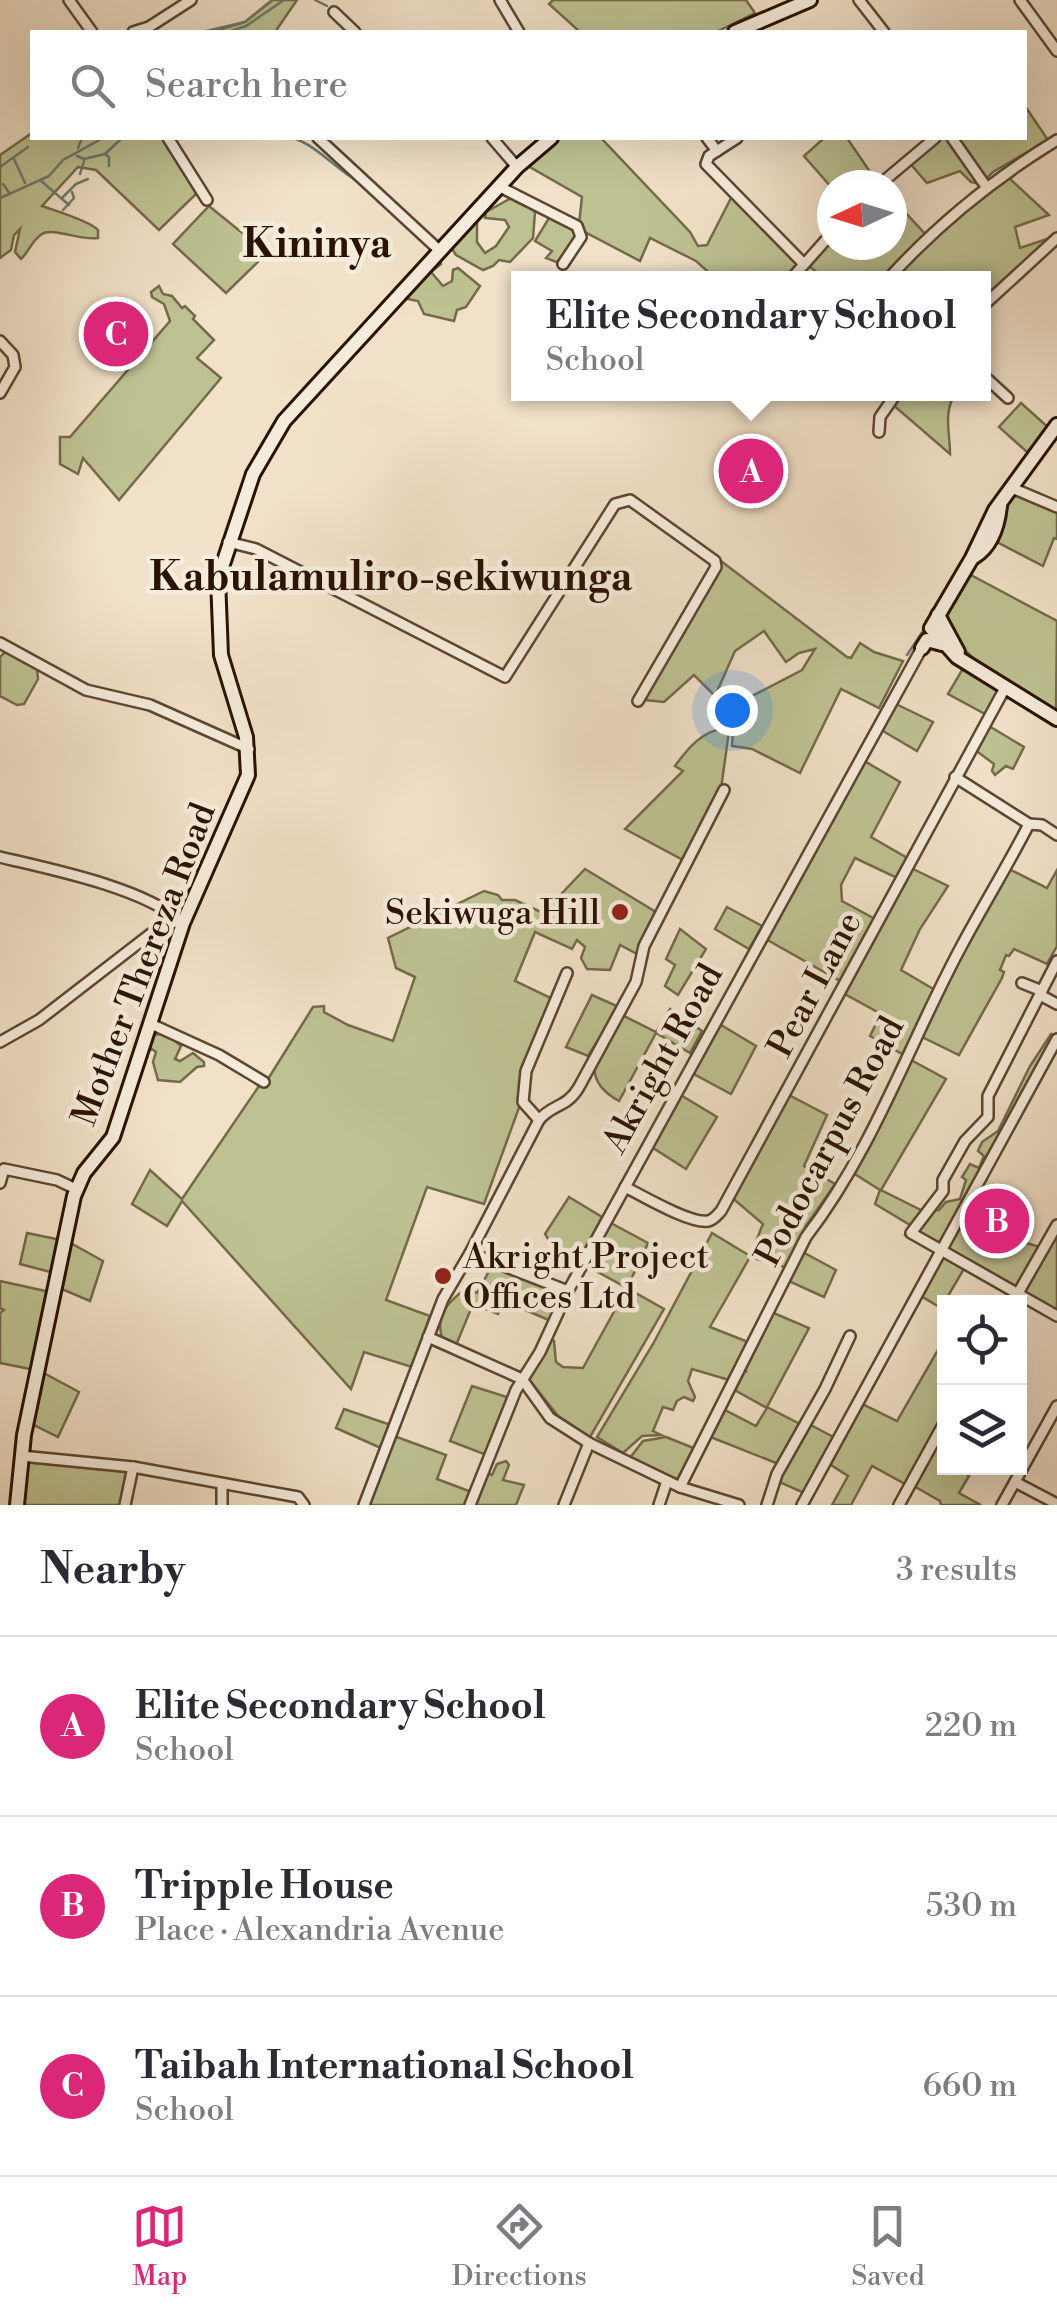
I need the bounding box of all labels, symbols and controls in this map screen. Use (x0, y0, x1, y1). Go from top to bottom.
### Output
search box (30, 30, 1027, 140)
icon: search (65, 58, 120, 113)
text: Search here (145, 62, 348, 109)
north arrow (817, 170, 907, 260)
district label: Kininya (243, 220, 392, 270)
popup (511, 271, 991, 401)
text: Elite Secondary School (546, 293, 956, 340)
pin: C (84, 296, 148, 372)
text: School (546, 340, 645, 380)
pin: A (718, 434, 784, 508)
district label: Kabulamuliro-sekiwunga (149, 553, 633, 603)
your location (707, 685, 758, 736)
street label: Mother Thereza Road (63, 797, 226, 1132)
place label: Sekiwuga Hill (385, 892, 600, 935)
marker: Sekiwuga Hill (609, 901, 631, 923)
street label: Pear Lane (759, 904, 872, 1065)
street label: Akright Road (593, 957, 733, 1162)
street label: Podocarpus Road (747, 1010, 914, 1274)
pin: B (964, 1184, 1030, 1258)
place label: Akright Project Offices Ltd (462, 1236, 709, 1319)
marker: Akright Project Offices Ltd (432, 1265, 454, 1287)
map controls (937, 1295, 1027, 1475)
button: locate (937, 1295, 1027, 1385)
button: layers (937, 1385, 1027, 1475)
text: Nearby (40, 1544, 185, 1597)
text: 3 results (896, 1550, 1017, 1590)
text: Elite Secondary School (135, 1683, 545, 1730)
text: A (61, 1706, 84, 1746)
text: 220 m (925, 1706, 1017, 1746)
text: School (135, 1730, 234, 1770)
text: Tripple House (135, 1863, 394, 1910)
text: B (60, 1886, 85, 1926)
text: 530 m (926, 1886, 1017, 1926)
text: Place · Alexandria Avenue (135, 1910, 504, 1950)
text: Taibah International School (135, 2043, 634, 2090)
text: C (61, 2066, 84, 2106)
text: 660 m (922, 2066, 1017, 2106)
text: School (135, 2090, 234, 2130)
tab: Map (132, 2199, 187, 2294)
tab: Directions (452, 2199, 587, 2294)
tab: Saved (851, 2199, 925, 2294)

